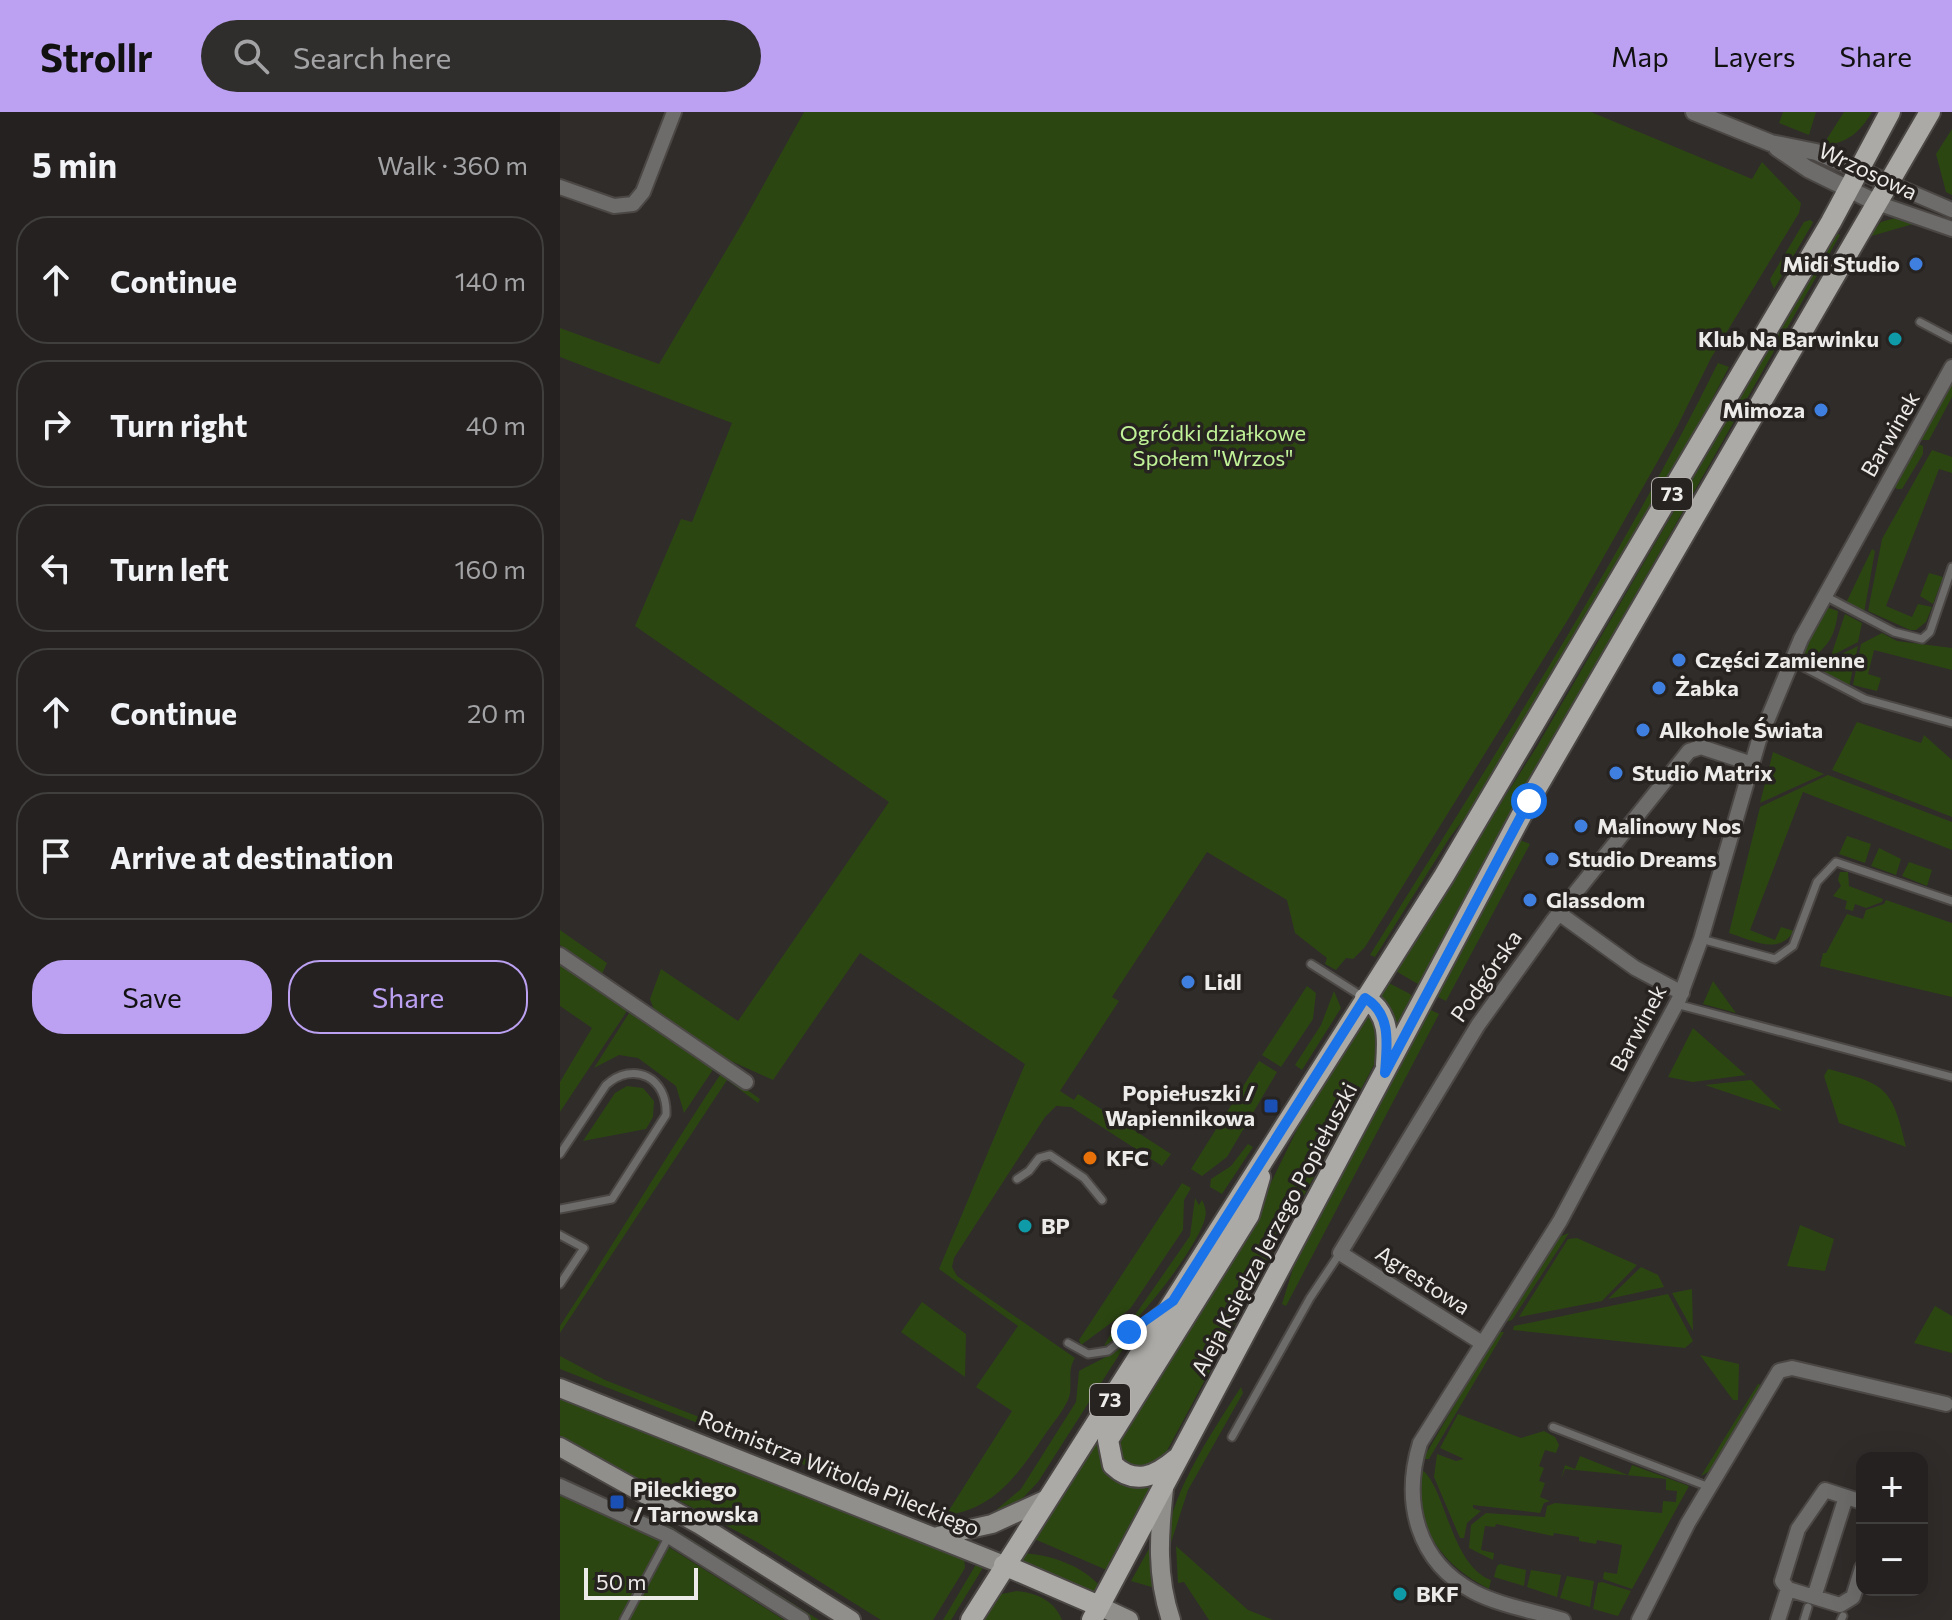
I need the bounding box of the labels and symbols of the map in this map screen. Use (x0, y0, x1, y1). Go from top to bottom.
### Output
street label: Wrzosowa (1815, 136, 1922, 205)
place label: Midi Studio (1782, 250, 1900, 277)
marker: Midi Studio (1907, 255, 1925, 273)
place label: Klub Na Barwinku (1698, 325, 1879, 352)
marker: Klub Na Barwinku (1886, 330, 1904, 348)
street label: Barwinek (1854, 386, 1925, 481)
place label: Mimoza (1722, 396, 1805, 423)
marker: Mimoza (1812, 401, 1830, 419)
park label: Ogródki działkowe Społem "Wrzos" (1120, 419, 1306, 471)
road number: 73 (1652, 478, 1692, 510)
place label: Części Zamienne (1695, 646, 1865, 673)
marker: Części Zamienne (1670, 651, 1688, 669)
place label: Żabka (1675, 674, 1739, 701)
marker: Żabka (1650, 679, 1668, 697)
place label: Alkohole Świata (1659, 716, 1823, 743)
marker: Alkohole Świata (1634, 721, 1652, 739)
place label: Studio Matrix (1632, 759, 1773, 786)
marker: Studio Matrix (1607, 764, 1625, 782)
route start (1511, 783, 1547, 819)
place label: Malinowy Nos (1597, 812, 1741, 839)
marker: Malinowy Nos (1572, 817, 1590, 835)
place label: Studio Dreams (1568, 845, 1717, 872)
marker: Studio Dreams (1543, 850, 1561, 868)
place label: Glassdom (1546, 886, 1645, 913)
marker: Glassdom (1521, 891, 1539, 909)
street label: Podgórska (1444, 925, 1527, 1027)
place label: Lidl (1204, 968, 1242, 995)
marker: Lidl (1179, 973, 1197, 991)
street label: Barwinek (1604, 980, 1672, 1076)
street label: Aleja Księdza Jerzego Popiełuszki (1185, 1078, 1362, 1380)
place label: Popiełuszki / Wapiennikowa (1105, 1079, 1255, 1131)
marker: Popiełuszki / Wapiennikowa (1262, 1097, 1280, 1115)
place label: KFC (1106, 1144, 1149, 1171)
marker: KFC (1081, 1149, 1099, 1167)
place label: BP (1041, 1212, 1070, 1239)
marker: BP (1016, 1217, 1034, 1235)
street label: Agrestowa (1371, 1239, 1476, 1320)
route end (1111, 1314, 1147, 1350)
road number: 73 (1090, 1384, 1130, 1416)
street label: Rotmistrza Witolda Pileckiego (695, 1404, 984, 1541)
place label: Pileckiego / Tarnowska (633, 1475, 759, 1527)
marker: Pileckiego / Tarnowska (608, 1493, 626, 1511)
scale bar (584, 1564, 698, 1600)
place label: BKF (1416, 1580, 1459, 1607)
marker: BKF (1391, 1585, 1409, 1603)

